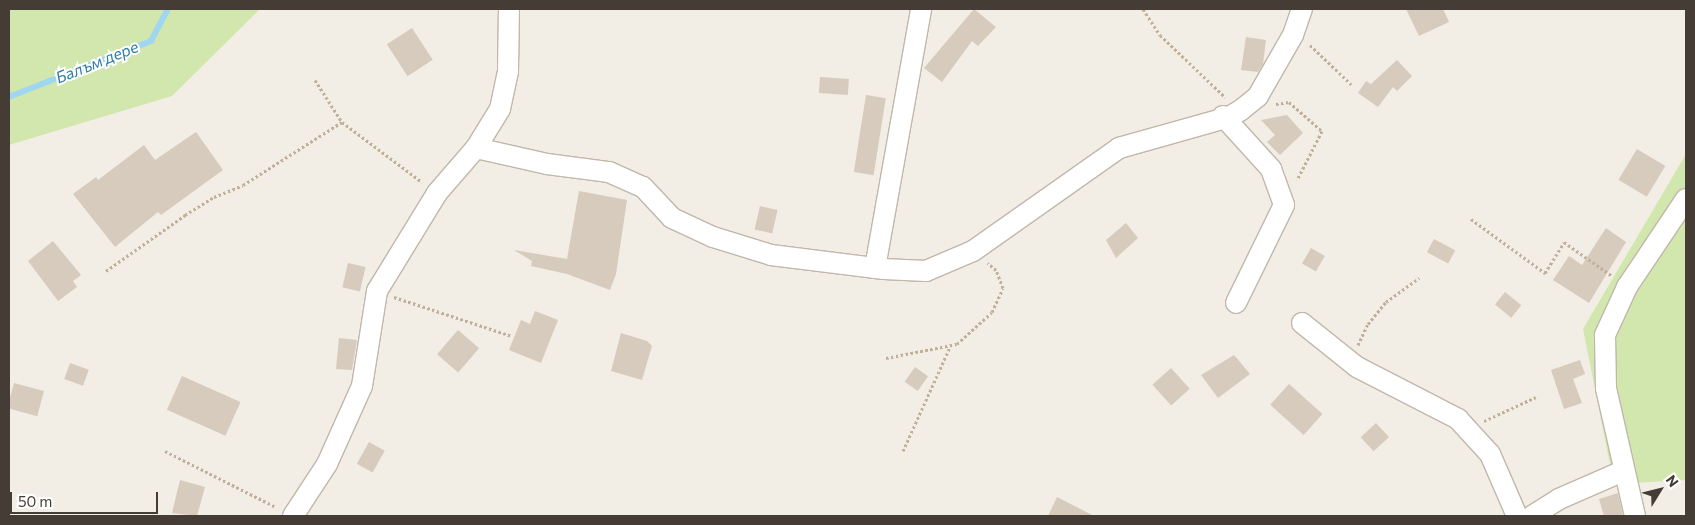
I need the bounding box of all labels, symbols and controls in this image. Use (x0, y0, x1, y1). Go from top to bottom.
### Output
water label: Балъм дере (53, 37, 141, 87)
north arrow (1635, 465, 1685, 515)
text: N (1663, 472, 1683, 490)
scale bar (12, 482, 160, 514)
text: 50 m (18, 492, 52, 510)

